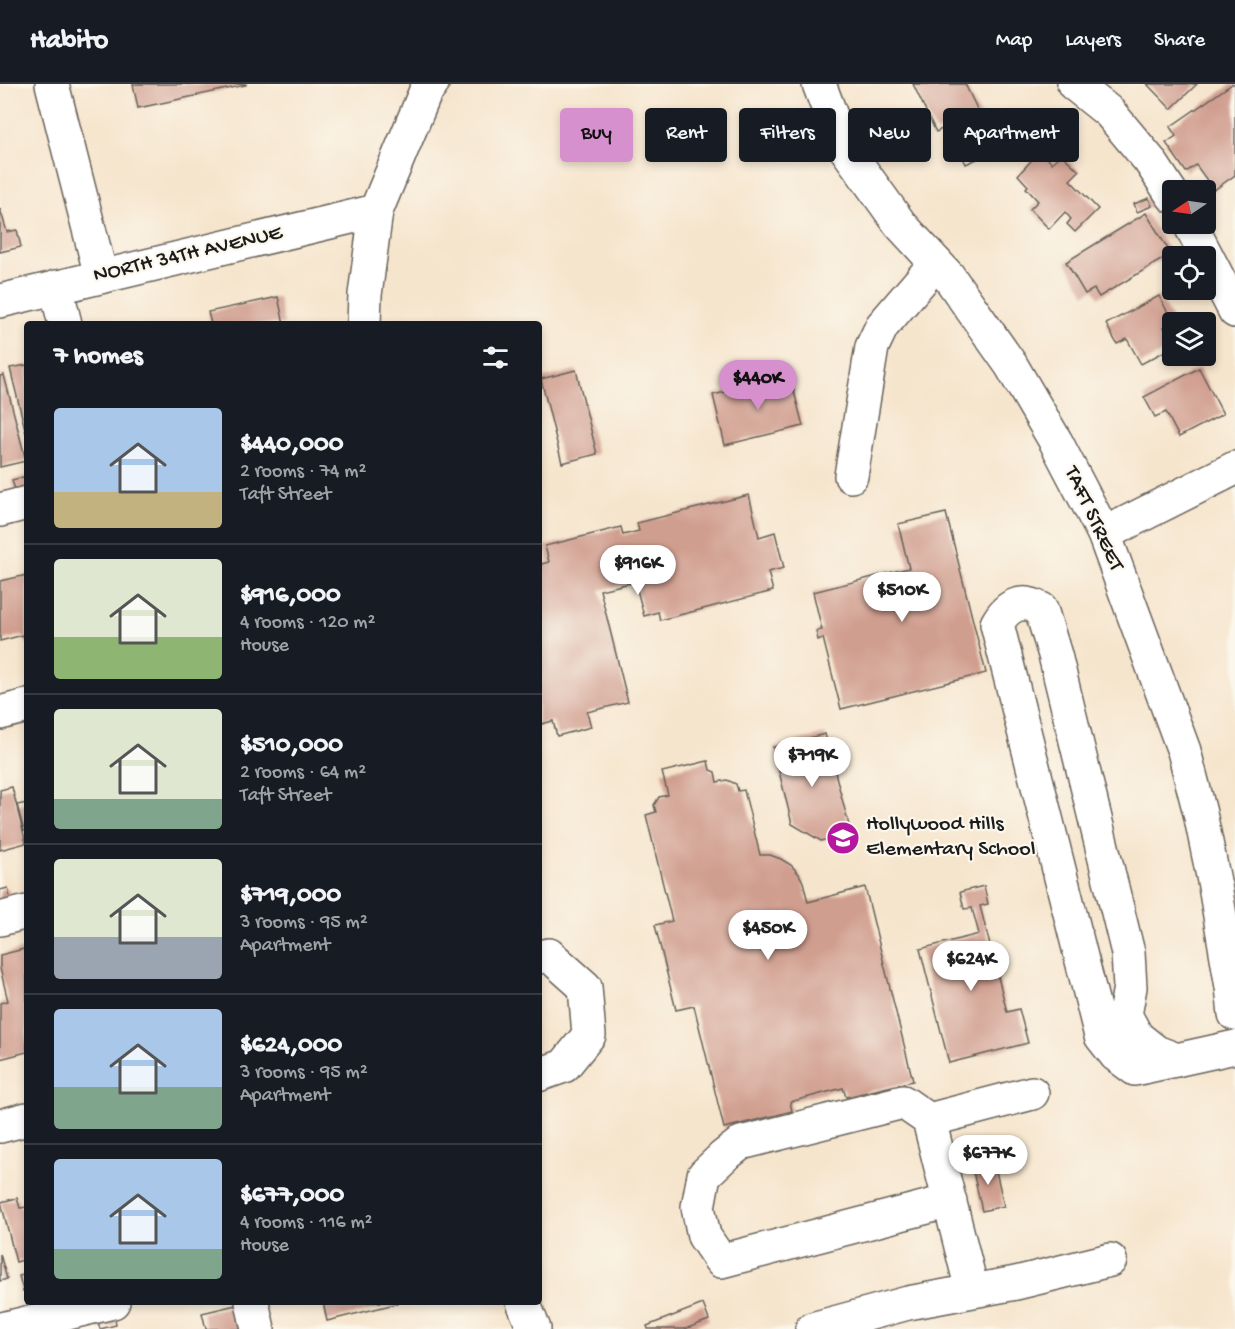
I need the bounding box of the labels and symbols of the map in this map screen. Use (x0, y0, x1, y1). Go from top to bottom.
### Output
north arrow (1162, 180, 1216, 234)
street label: NORTH 34TH AVENUE (91, 220, 286, 289)
pin: $440K (716, 360, 800, 411)
street label: TAFT STREET (1057, 461, 1129, 577)
pin: $916K (596, 545, 680, 596)
pin: $510K (860, 572, 944, 623)
pin: $719K (770, 737, 854, 788)
place label: Hollywood Hills Elementary School (866, 812, 1036, 863)
school or university icon: Hollywood Hills Elementary School (825, 820, 861, 856)
pin: $450K (726, 910, 810, 961)
pin: $624K (929, 941, 1013, 992)
pin: $677K (946, 1135, 1030, 1186)

